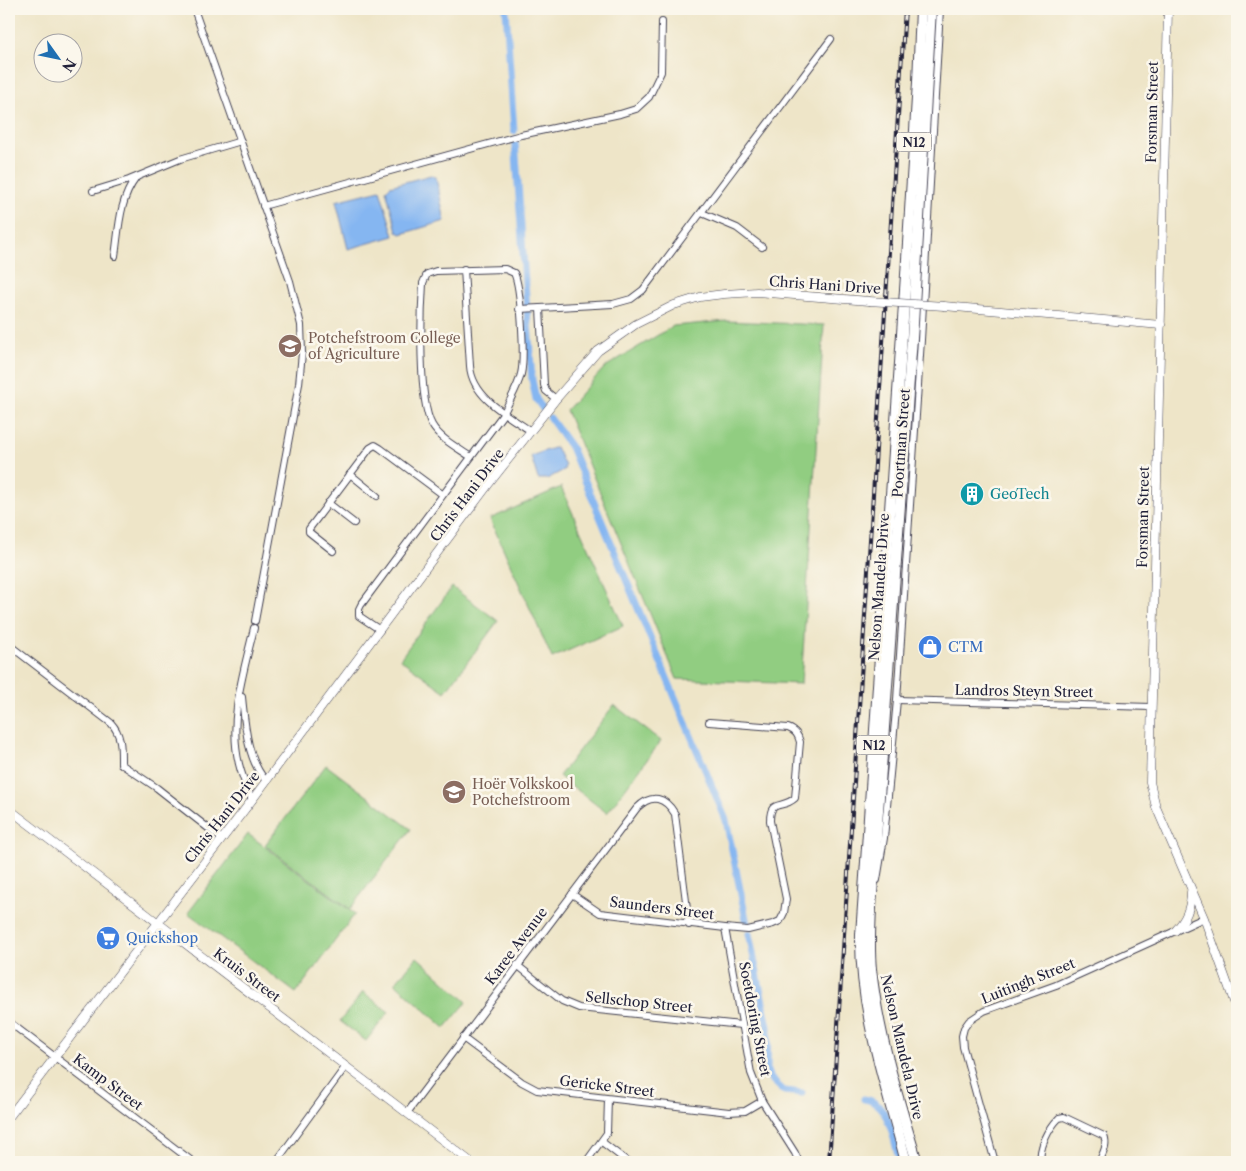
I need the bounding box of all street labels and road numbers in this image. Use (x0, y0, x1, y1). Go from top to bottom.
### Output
street label: Forsman Street (1142, 61, 1162, 163)
road number: N12 (896, 132, 932, 152)
street label: Chris Hani Drive (769, 272, 882, 298)
street label: Poortman Street (888, 388, 914, 498)
street label: Chris Hani Drive (426, 445, 508, 545)
street label: Forsman Street (1133, 466, 1153, 568)
street label: Nelson Mandela Drive (865, 512, 893, 662)
street label: Landros Steyn Street (954, 681, 1094, 701)
road number: N12 (856, 736, 892, 754)
street label: Chris Hani Drive (180, 767, 264, 867)
street label: Saunders Street (609, 893, 715, 923)
street label: Karee Avenue (481, 903, 551, 988)
street label: Kruis Street (210, 944, 284, 1006)
street label: Luitingh Street (978, 954, 1078, 1008)
street label: Soetdoring Street (735, 960, 775, 1078)
street label: Nelson Mandela Drive (877, 973, 927, 1121)
street label: Sellschop Street (585, 987, 693, 1017)
street label: Kamp Street (69, 1050, 147, 1114)
street label: Gericke Street (559, 1071, 655, 1101)

